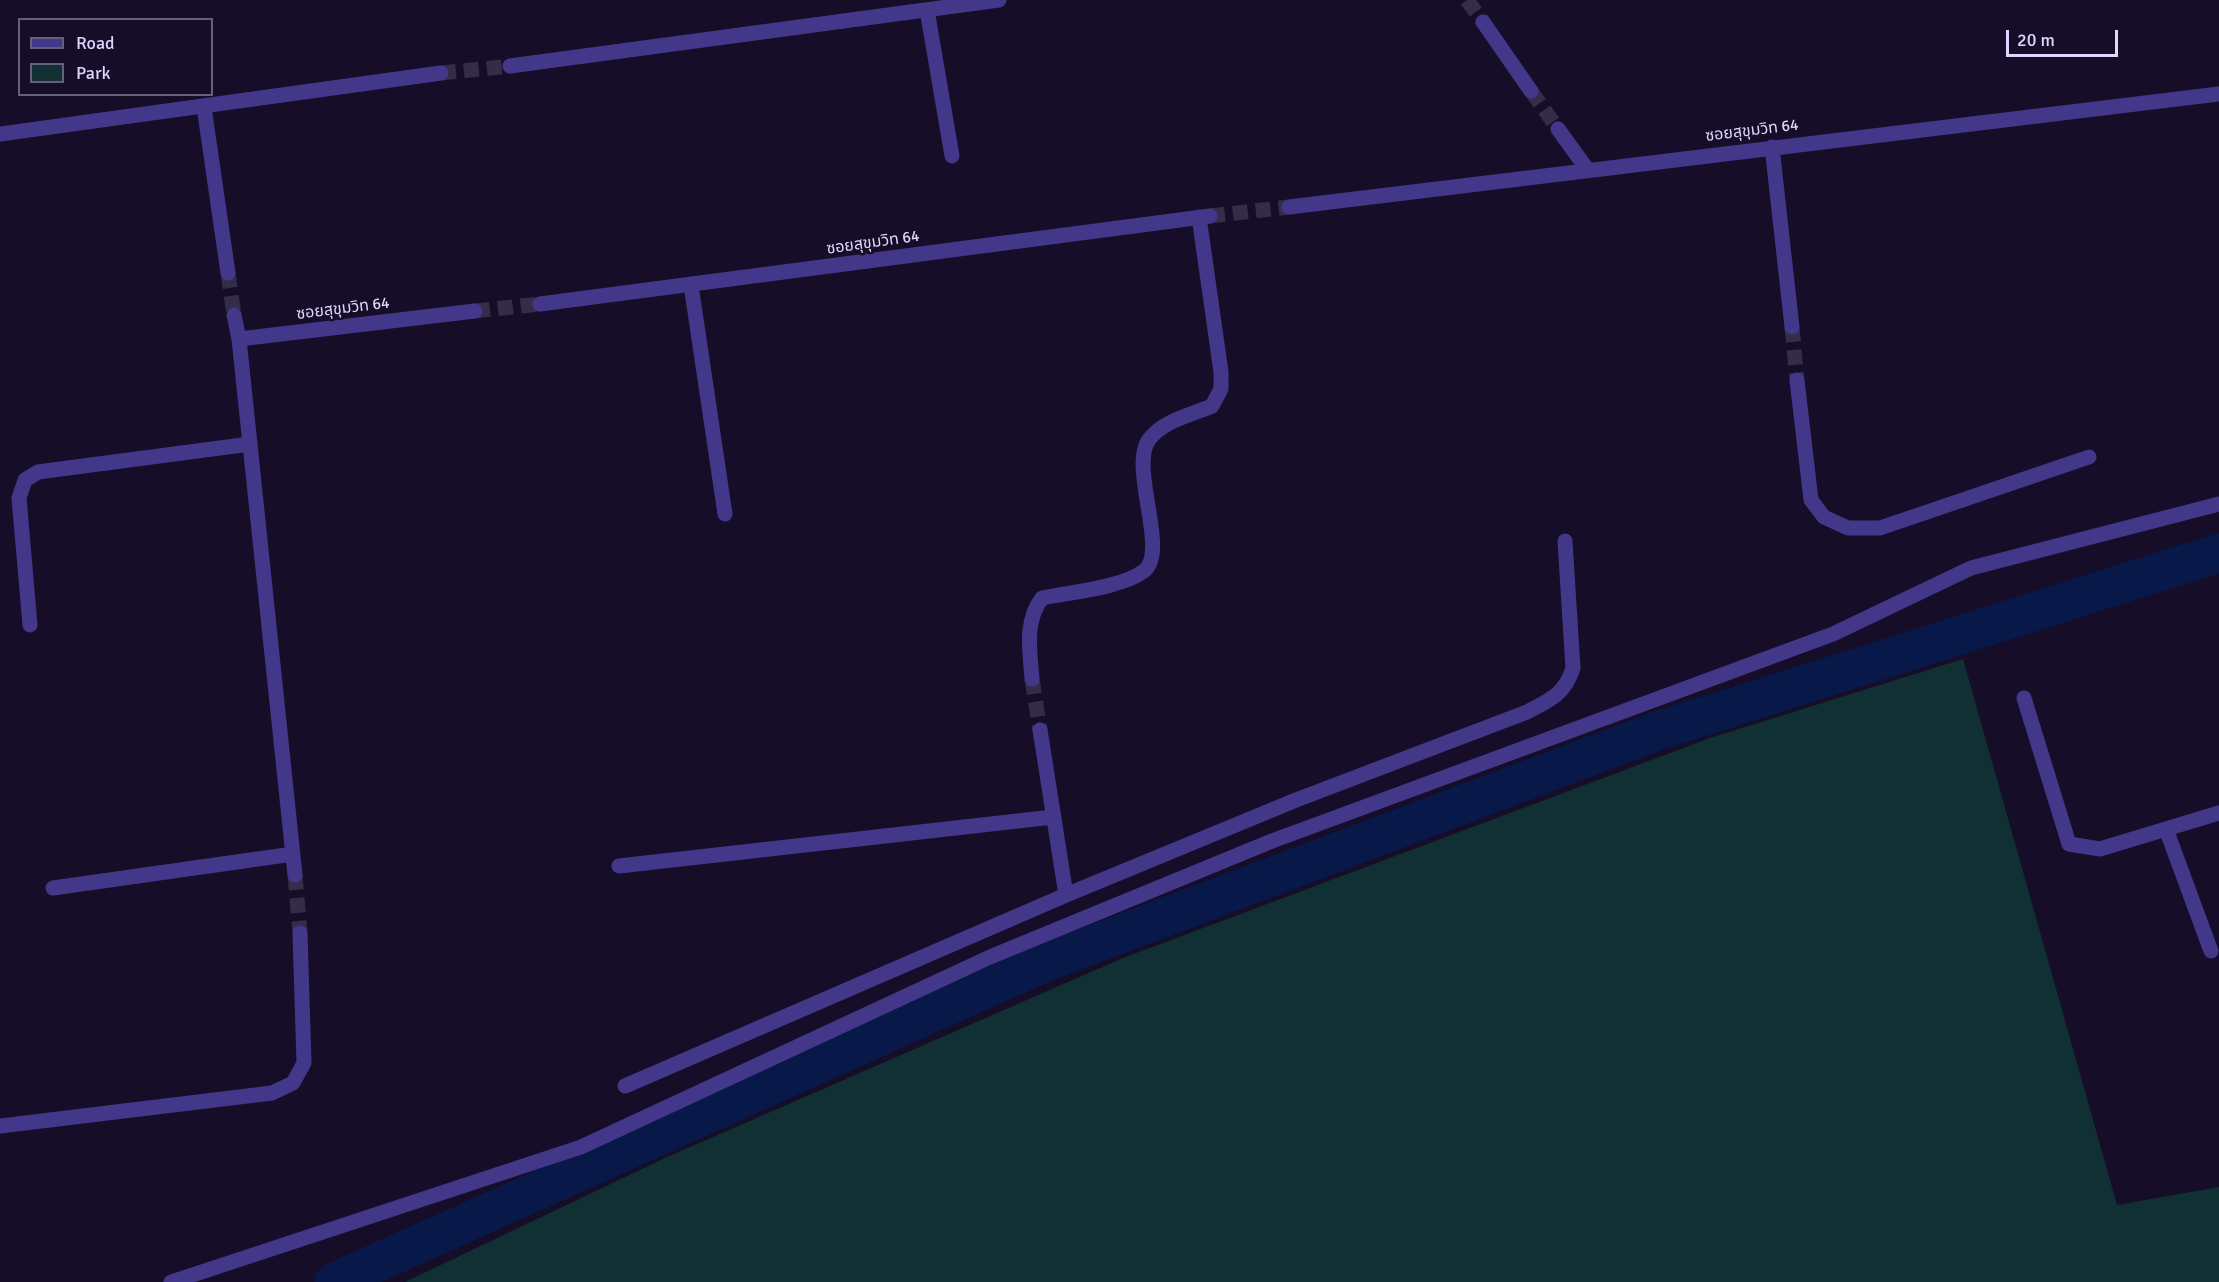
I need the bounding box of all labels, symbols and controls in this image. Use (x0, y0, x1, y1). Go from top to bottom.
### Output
legend (18, 18, 213, 96)
scale bar (2009, 18, 2122, 56)
text: 20 m (2017, 29, 2055, 51)
text: Road (76, 32, 115, 54)
text: Park (76, 62, 111, 84)
street label: ซอยสุขุมวิท 64 (1704, 116, 1800, 146)
street label: ซอยสุขุมวิท 64 (825, 227, 921, 259)
street label: ซอยสุขุมวิท 64 (295, 294, 391, 324)

